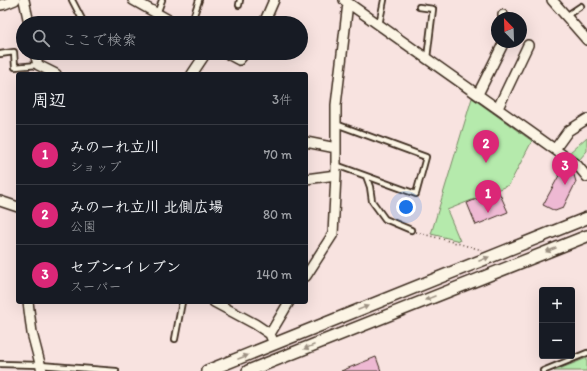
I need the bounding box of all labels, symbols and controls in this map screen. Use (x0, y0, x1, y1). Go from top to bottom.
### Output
north arrow (491, 12, 527, 48)
search box (16, 16, 308, 60)
icon: search (30, 27, 52, 49)
text: ここで検索 (62, 31, 137, 49)
text: 周辺 (32, 90, 66, 110)
text: 3件 (272, 92, 292, 107)
pin: 2 (473, 130, 499, 163)
text: みのーれ立川 (70, 138, 160, 156)
text: 1 (42, 147, 48, 162)
text: 70 m (264, 147, 292, 162)
pin: 3 (552, 152, 578, 185)
text: ショップ (70, 159, 121, 174)
pin: 1 (475, 180, 501, 213)
your location (396, 197, 416, 217)
text: みのーれ立川 北側広場 (70, 198, 223, 216)
text: 2 (42, 207, 48, 222)
text: 80 m (263, 207, 292, 222)
text: 公園 (70, 219, 96, 234)
one-way arrow (544, 247, 556, 253)
one-way arrow (478, 256, 489, 262)
text: セブン-イレブン (70, 258, 181, 276)
text: 3 (41, 267, 49, 282)
text: 140 m (256, 267, 292, 282)
text: スーパー (70, 279, 121, 294)
map controls (539, 287, 575, 359)
button: + (539, 287, 575, 323)
one-way arrow (423, 296, 435, 302)
one-way arrow (358, 305, 369, 311)
button: − (539, 323, 575, 359)
one-way arrow (303, 344, 315, 350)
one-way arrow (237, 353, 249, 359)

